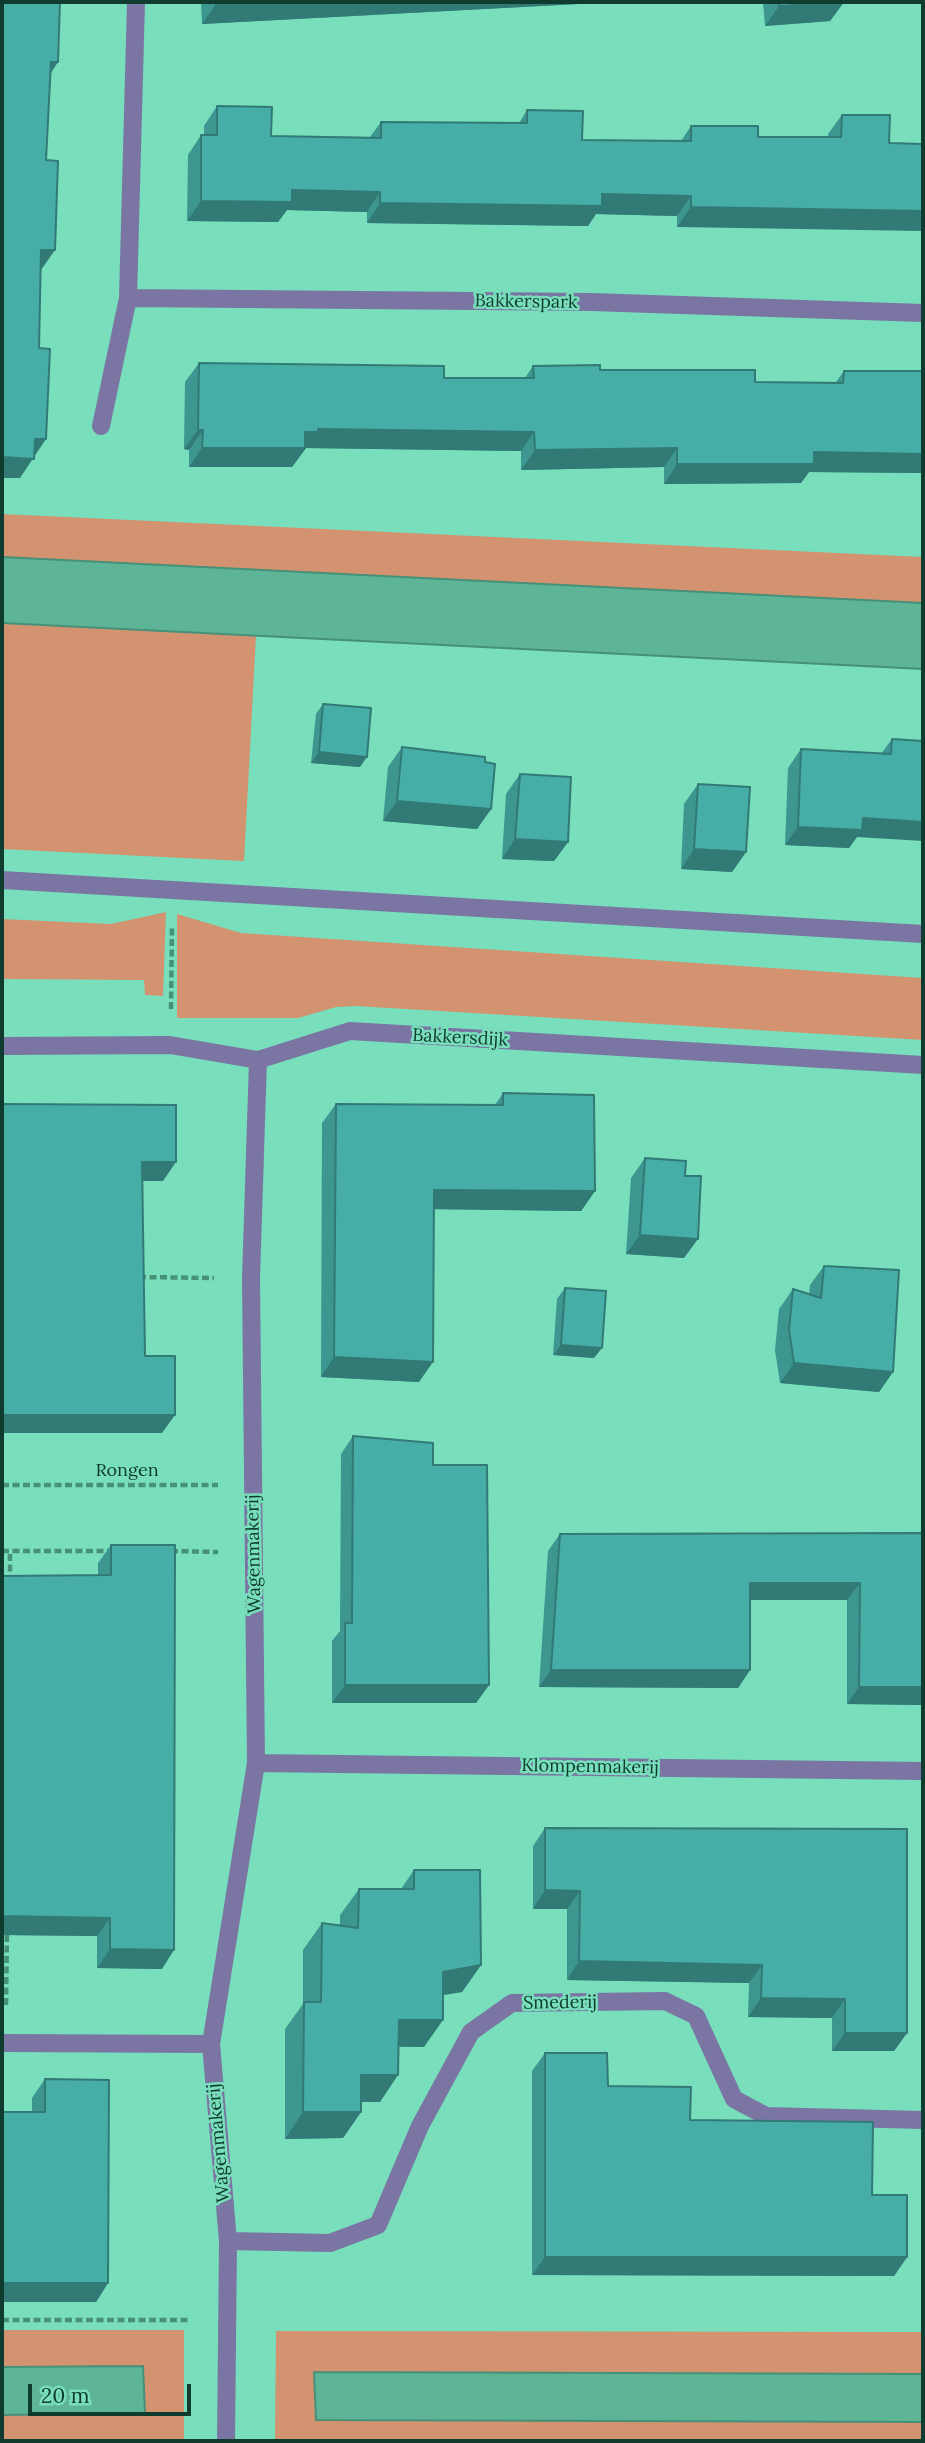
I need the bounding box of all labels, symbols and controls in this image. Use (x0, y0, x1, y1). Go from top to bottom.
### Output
street label: Bakkerspark (474, 290, 578, 314)
street label: Bakkersdijk (412, 1025, 508, 1051)
street label: Rongen (95, 1460, 159, 1482)
street label: Wagenmakerij (242, 1494, 266, 1614)
street label: Klompenmakerij (521, 1755, 659, 1779)
street label: Smederij (523, 1992, 597, 2014)
street label: Wagenmakerij (203, 2083, 235, 2203)
scale bar (32, 2370, 194, 2414)
text: 20 m (41, 2382, 90, 2409)

